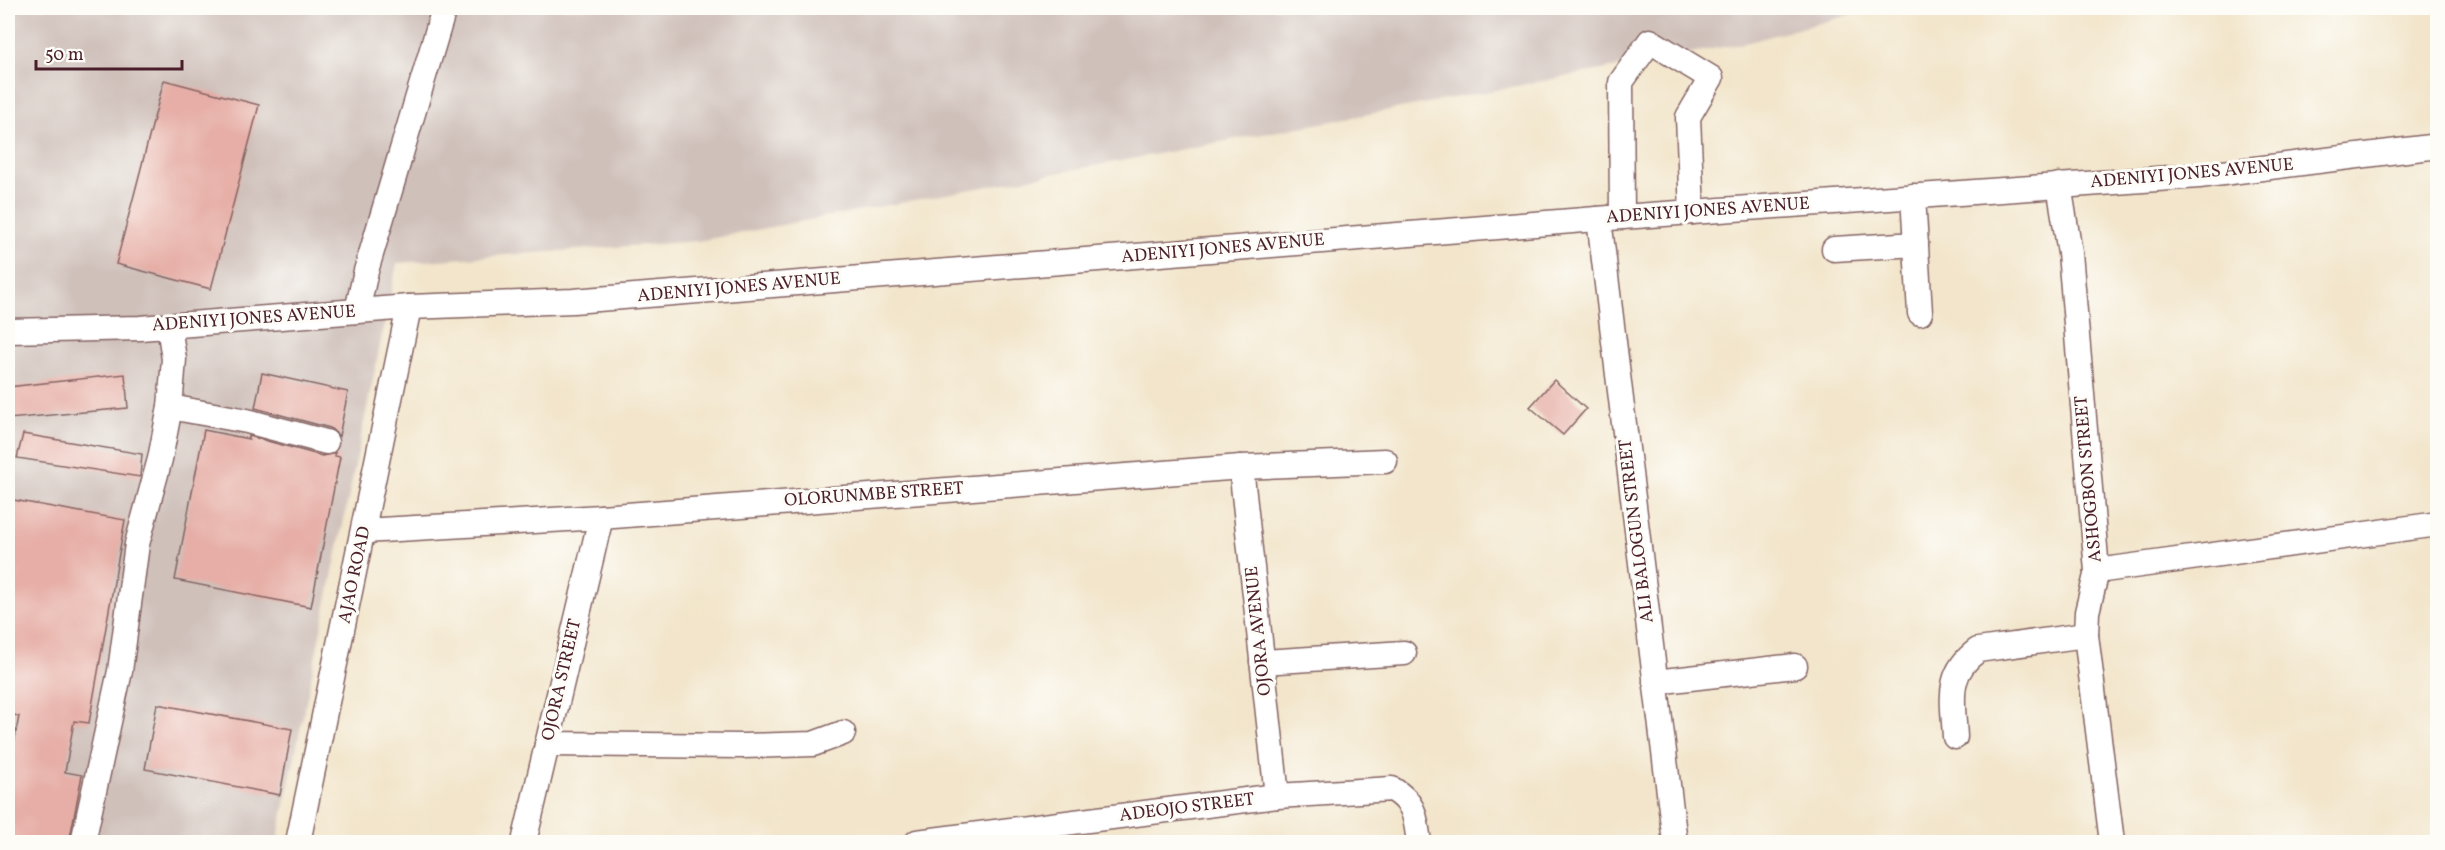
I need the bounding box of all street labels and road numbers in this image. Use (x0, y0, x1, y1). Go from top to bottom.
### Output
street label: ADENIYI JONES AVENUE (2089, 153, 2295, 195)
street label: ADENIYI JONES AVENUE (1605, 191, 1811, 231)
street label: ADENIYI JONES AVENUE (1120, 228, 1326, 270)
street label: ADENIYI JONES AVENUE (636, 267, 842, 309)
street label: ADENIYI JONES AVENUE (151, 299, 357, 339)
street label: ASHOGBON STREET (2069, 394, 2109, 563)
street label: ALI BALOGUN STREET (1613, 437, 1661, 624)
street label: OLORUNMBE STREET (783, 476, 965, 514)
street label: AJAO ROAD (333, 524, 377, 626)
street label: OJORA AVENUE (1240, 565, 1278, 697)
street label: OJORA STREET (536, 616, 588, 743)
street label: ADEOJO STREET (1118, 787, 1256, 829)

